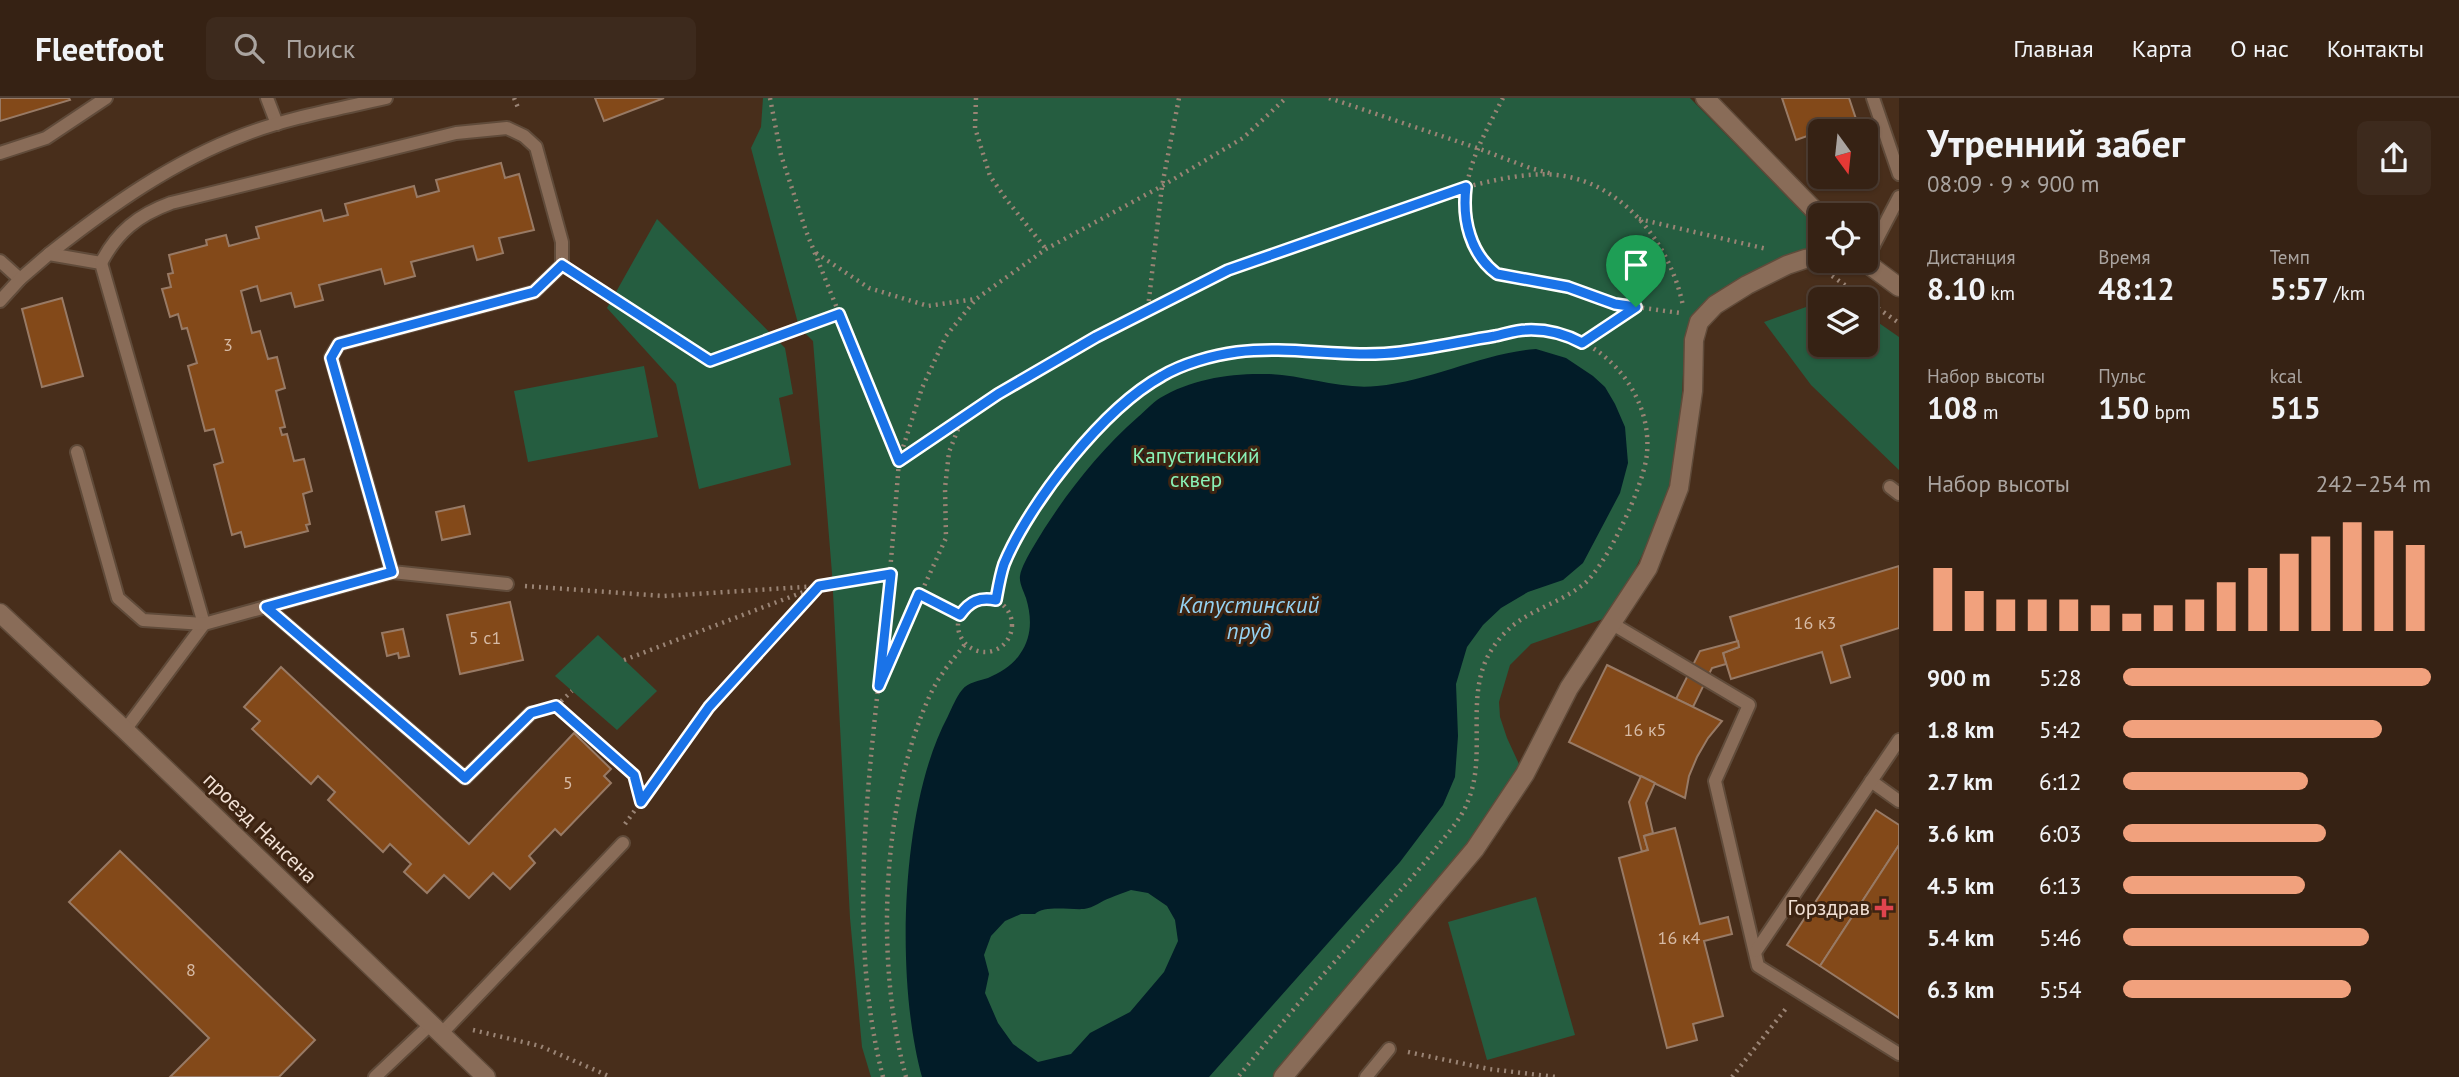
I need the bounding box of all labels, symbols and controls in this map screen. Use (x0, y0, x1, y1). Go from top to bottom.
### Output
search box (206, 17, 696, 80)
text: Fleetfoot (35, 27, 164, 70)
icon: search (230, 29, 268, 67)
text: Поиск (286, 32, 355, 65)
text: Главная (2013, 33, 2094, 64)
text: Карта (2132, 33, 2192, 64)
text: О нас (2230, 33, 2289, 64)
text: Контакты (2327, 33, 2424, 64)
text: Утренний забег (1927, 118, 2185, 167)
north arrow (1808, 119, 1878, 189)
map controls (1808, 119, 1878, 357)
button: share (2357, 121, 2431, 195)
text: 08:09 · 9 × 900 m (1927, 169, 2099, 198)
button: locate (1808, 203, 1878, 273)
pin (1606, 235, 1666, 307)
text: Дистанция (1927, 245, 2015, 269)
text: Время (2098, 245, 2151, 269)
text: Темп (2270, 245, 2310, 269)
icon: arrive (1617, 246, 1655, 284)
text: 8.10 (1927, 269, 1985, 308)
text: 48:12 (2098, 269, 2174, 308)
text: 5:57 (2270, 269, 2329, 308)
text: km (1985, 281, 2015, 305)
text: /km (2329, 281, 2365, 305)
button: layers (1808, 287, 1878, 357)
house number: 3 (223, 333, 233, 356)
text: Набор высоты (1927, 364, 2045, 388)
text: Пульс (2098, 364, 2146, 388)
text: kcal (2270, 364, 2302, 388)
text: 108 (1927, 388, 1978, 427)
text: 150 (2098, 388, 2149, 427)
text: 515 (2270, 388, 2321, 427)
text: m (1978, 400, 1999, 424)
text: bpm (2149, 400, 2190, 424)
park label: Капустинский сквер (1133, 442, 1259, 493)
text: Набор высоты (1927, 469, 2070, 498)
text: 242–254 m (2316, 469, 2431, 498)
water label: Капустинский пруд (1179, 590, 1319, 645)
house number: 16 к3 (1794, 611, 1836, 634)
house number: 5 с1 (469, 626, 501, 649)
text: 900 m (1927, 663, 1990, 692)
text: 5:28 (2039, 663, 2082, 692)
text: 1.8 km (1927, 715, 1994, 744)
text: 5:42 (2039, 715, 2082, 744)
house number: 16 к5 (1624, 718, 1666, 741)
street label: проезд Нансена (198, 767, 323, 889)
text: 2.7 km (1927, 767, 1993, 796)
text: 6:12 (2039, 767, 2082, 796)
house number: 5 (563, 771, 573, 794)
text: 3.6 km (1927, 819, 1994, 848)
text: 6:03 (2039, 819, 2082, 848)
text: 4.5 km (1927, 871, 1994, 900)
text: 6:13 (2039, 871, 2082, 900)
place label: Горздрав (1788, 894, 1870, 921)
marker: Горздрав (1876, 900, 1892, 916)
text: 5.4 km (1927, 923, 1994, 952)
text: 5:46 (2039, 923, 2082, 952)
house number: 16 к4 (1658, 926, 1701, 949)
house number: 8 (186, 958, 196, 981)
text: 6.3 km (1927, 975, 1994, 1004)
text: 5:54 (2039, 975, 2082, 1004)

